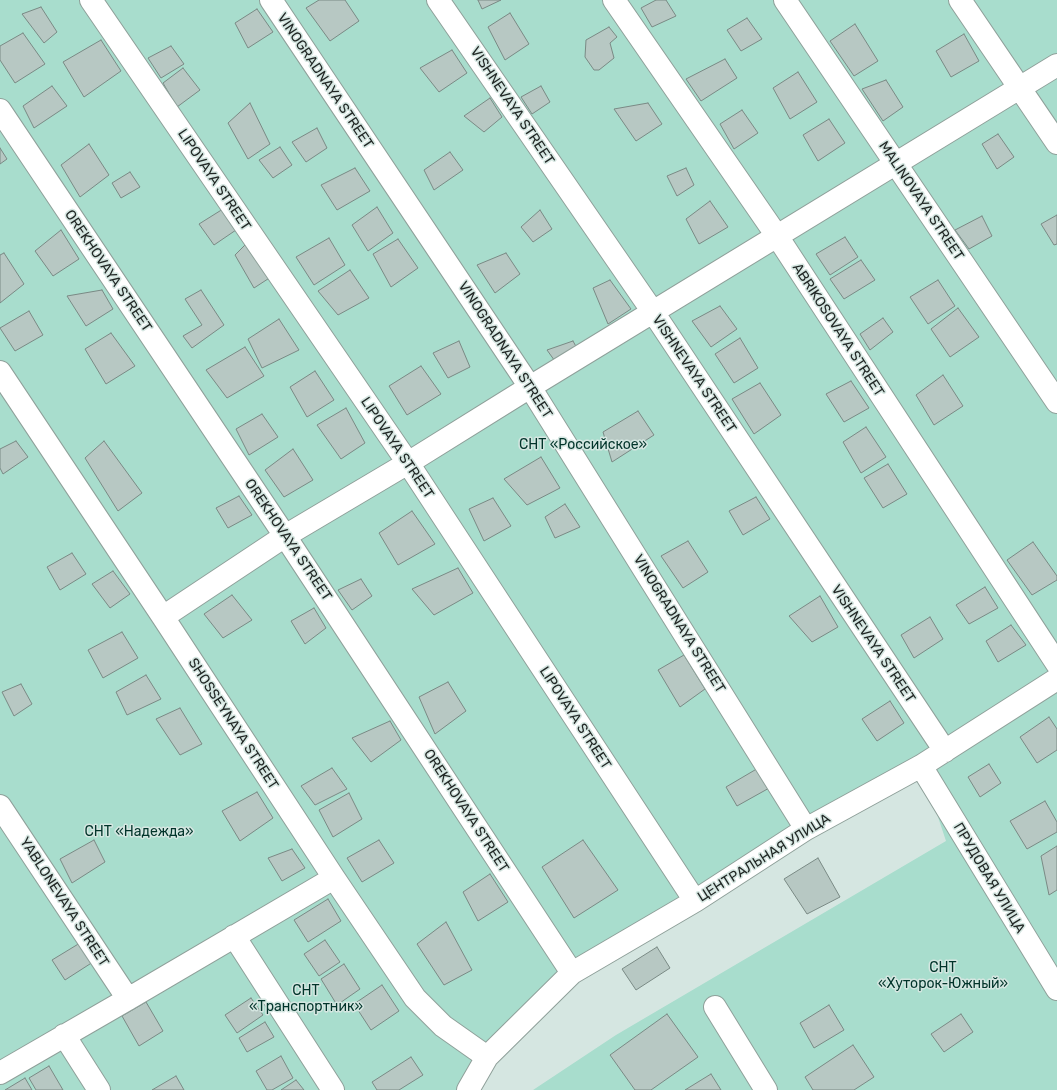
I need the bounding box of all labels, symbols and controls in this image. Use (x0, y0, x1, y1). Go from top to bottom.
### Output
street label: VINOGRADNAYA STREET (273, 10, 377, 152)
street label: VISHNEVAYA STREET (466, 44, 558, 168)
street label: LIPOVAYA STREET (174, 126, 254, 234)
street label: MALINOVAYA STREET (875, 138, 967, 264)
street label: OREKHOVAYA STREET (61, 207, 155, 335)
street label: ABRIKOSOVAYA STREET (789, 260, 887, 400)
street label: VINOGRADNAYA STREET (454, 278, 556, 422)
street label: VISHNEVAYA STREET (648, 312, 740, 436)
street label: LIPOVAYA STREET (357, 394, 437, 502)
park label: СНТ «Российское» (519, 437, 647, 453)
street label: OREKHOVAYA STREET (241, 476, 335, 604)
street label: VINOGRADNAYA STREET (630, 552, 728, 696)
street label: VISHNEVAYA STREET (827, 582, 919, 706)
street label: SHOSSEYNAYA STREET (184, 655, 282, 793)
street label: LIPOVAYA STREET (536, 664, 614, 772)
street label: OREKHOVAYA STREET (420, 746, 512, 876)
street label: ЦЕНТРАЛЬНАЯ УЛИЦА (695, 810, 833, 906)
street label: ПРУДОВАЯ УЛИЦА (949, 820, 1029, 936)
park label: СНТ «Надежда» (84, 824, 194, 840)
street label: YABLONEVAYA STREET (16, 834, 112, 970)
park label: СНТ «Хуторок-Южный» (878, 960, 1008, 992)
park label: СНТ «Транспортник» (249, 983, 363, 1016)

